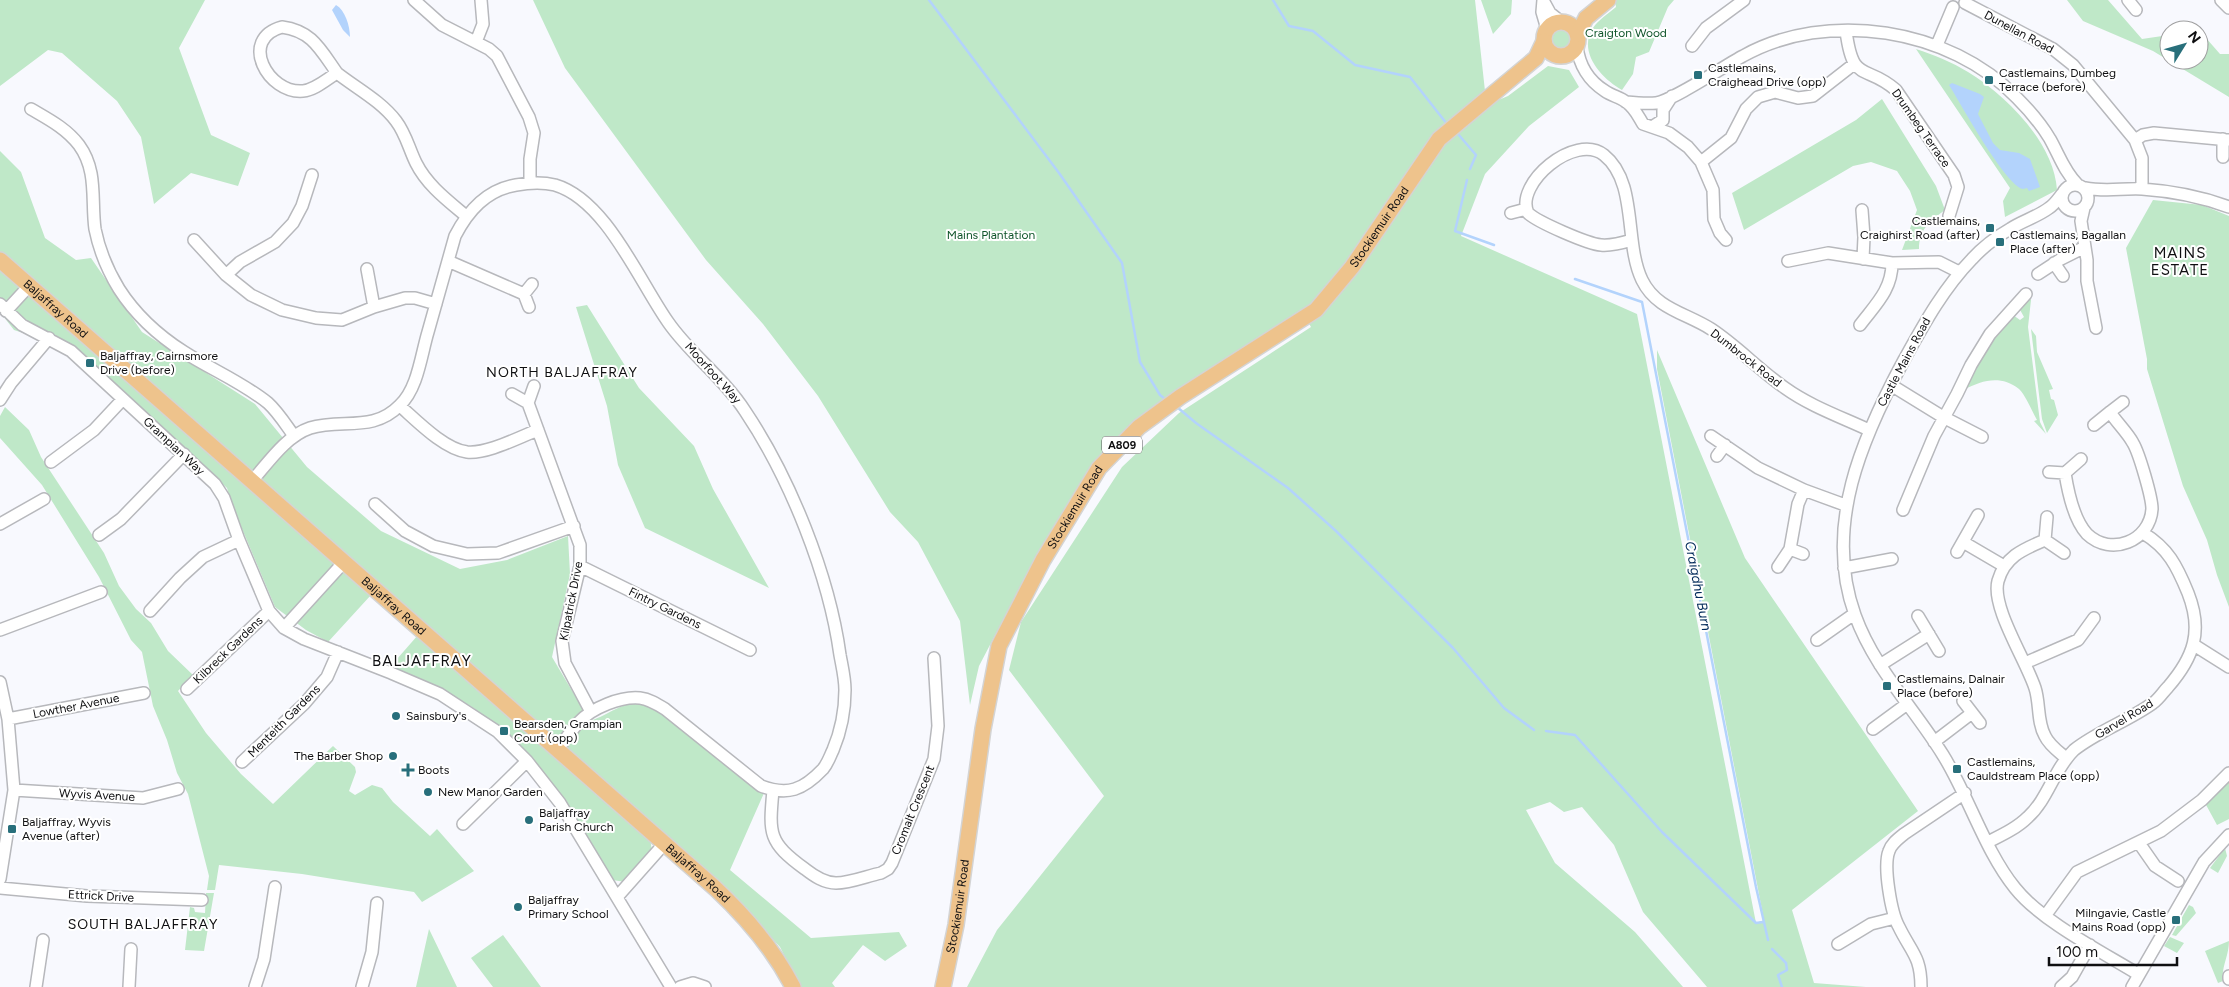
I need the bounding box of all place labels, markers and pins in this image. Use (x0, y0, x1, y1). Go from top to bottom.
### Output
place label: Castlemains, Craighead Drive (opp) (1708, 61, 1826, 89)
place label: Castlemains, Dumbeg Terrace (before) (1999, 66, 2116, 94)
marker: Castlemains, Craighead Drive (opp) (1692, 69, 1704, 81)
marker: Castlemains, Dumbeg Terrace (before) (1983, 74, 1995, 86)
place label: Castlemains, Craighirst Road (after) (1860, 214, 1980, 242)
marker: Castlemains, Craighirst Road (after) (1984, 222, 1996, 234)
place label: Castlemains, Bagallan Place (after) (2010, 228, 2126, 256)
marker: Castlemains, Bagallan Place (after) (1994, 236, 2006, 248)
place label: Baljaffray, Cairnsmore Drive (before) (100, 349, 218, 377)
marker: Baljaffray, Cairnsmore Drive (before) (84, 357, 96, 369)
place label: Castlemains, Dalnair Place (before) (1897, 672, 2005, 700)
marker: Castlemains, Dalnair Place (before) (1881, 680, 1893, 692)
place label: Sainsbury's (406, 709, 467, 723)
marker: Sainsbury's (390, 710, 402, 722)
place label: Bearsden, Grampian Court (opp) (514, 717, 622, 745)
marker: Bearsden, Grampian Court (opp) (498, 725, 510, 737)
place label: The Barber Shop (294, 749, 383, 763)
marker: The Barber Shop (387, 750, 399, 762)
place label: Castlemains, Cauldstream Place (opp) (1967, 755, 2099, 783)
place label: Boots (418, 763, 450, 777)
marker: Castlemains, Cauldstream Place (opp) (1951, 763, 1963, 775)
marker: Boots (402, 764, 414, 776)
place label: New Manor Garden (438, 785, 543, 799)
marker: New Manor Garden (422, 786, 434, 798)
place label: Baljaffray Parish Church (539, 806, 614, 834)
marker: Baljaffray Parish Church (523, 814, 535, 826)
place label: Baljaffray, Wyvis Avenue (after) (22, 815, 111, 843)
marker: Baljaffray, Wyvis Avenue (after) (6, 823, 18, 835)
place label: Baljaffray Primary School (528, 893, 609, 921)
marker: Baljaffray Primary School (512, 901, 524, 913)
place label: Milngavie, Castle Mains Road (opp) (2072, 906, 2166, 934)
marker: Milngavie, Castle Mains Road (opp) (2170, 914, 2182, 926)

